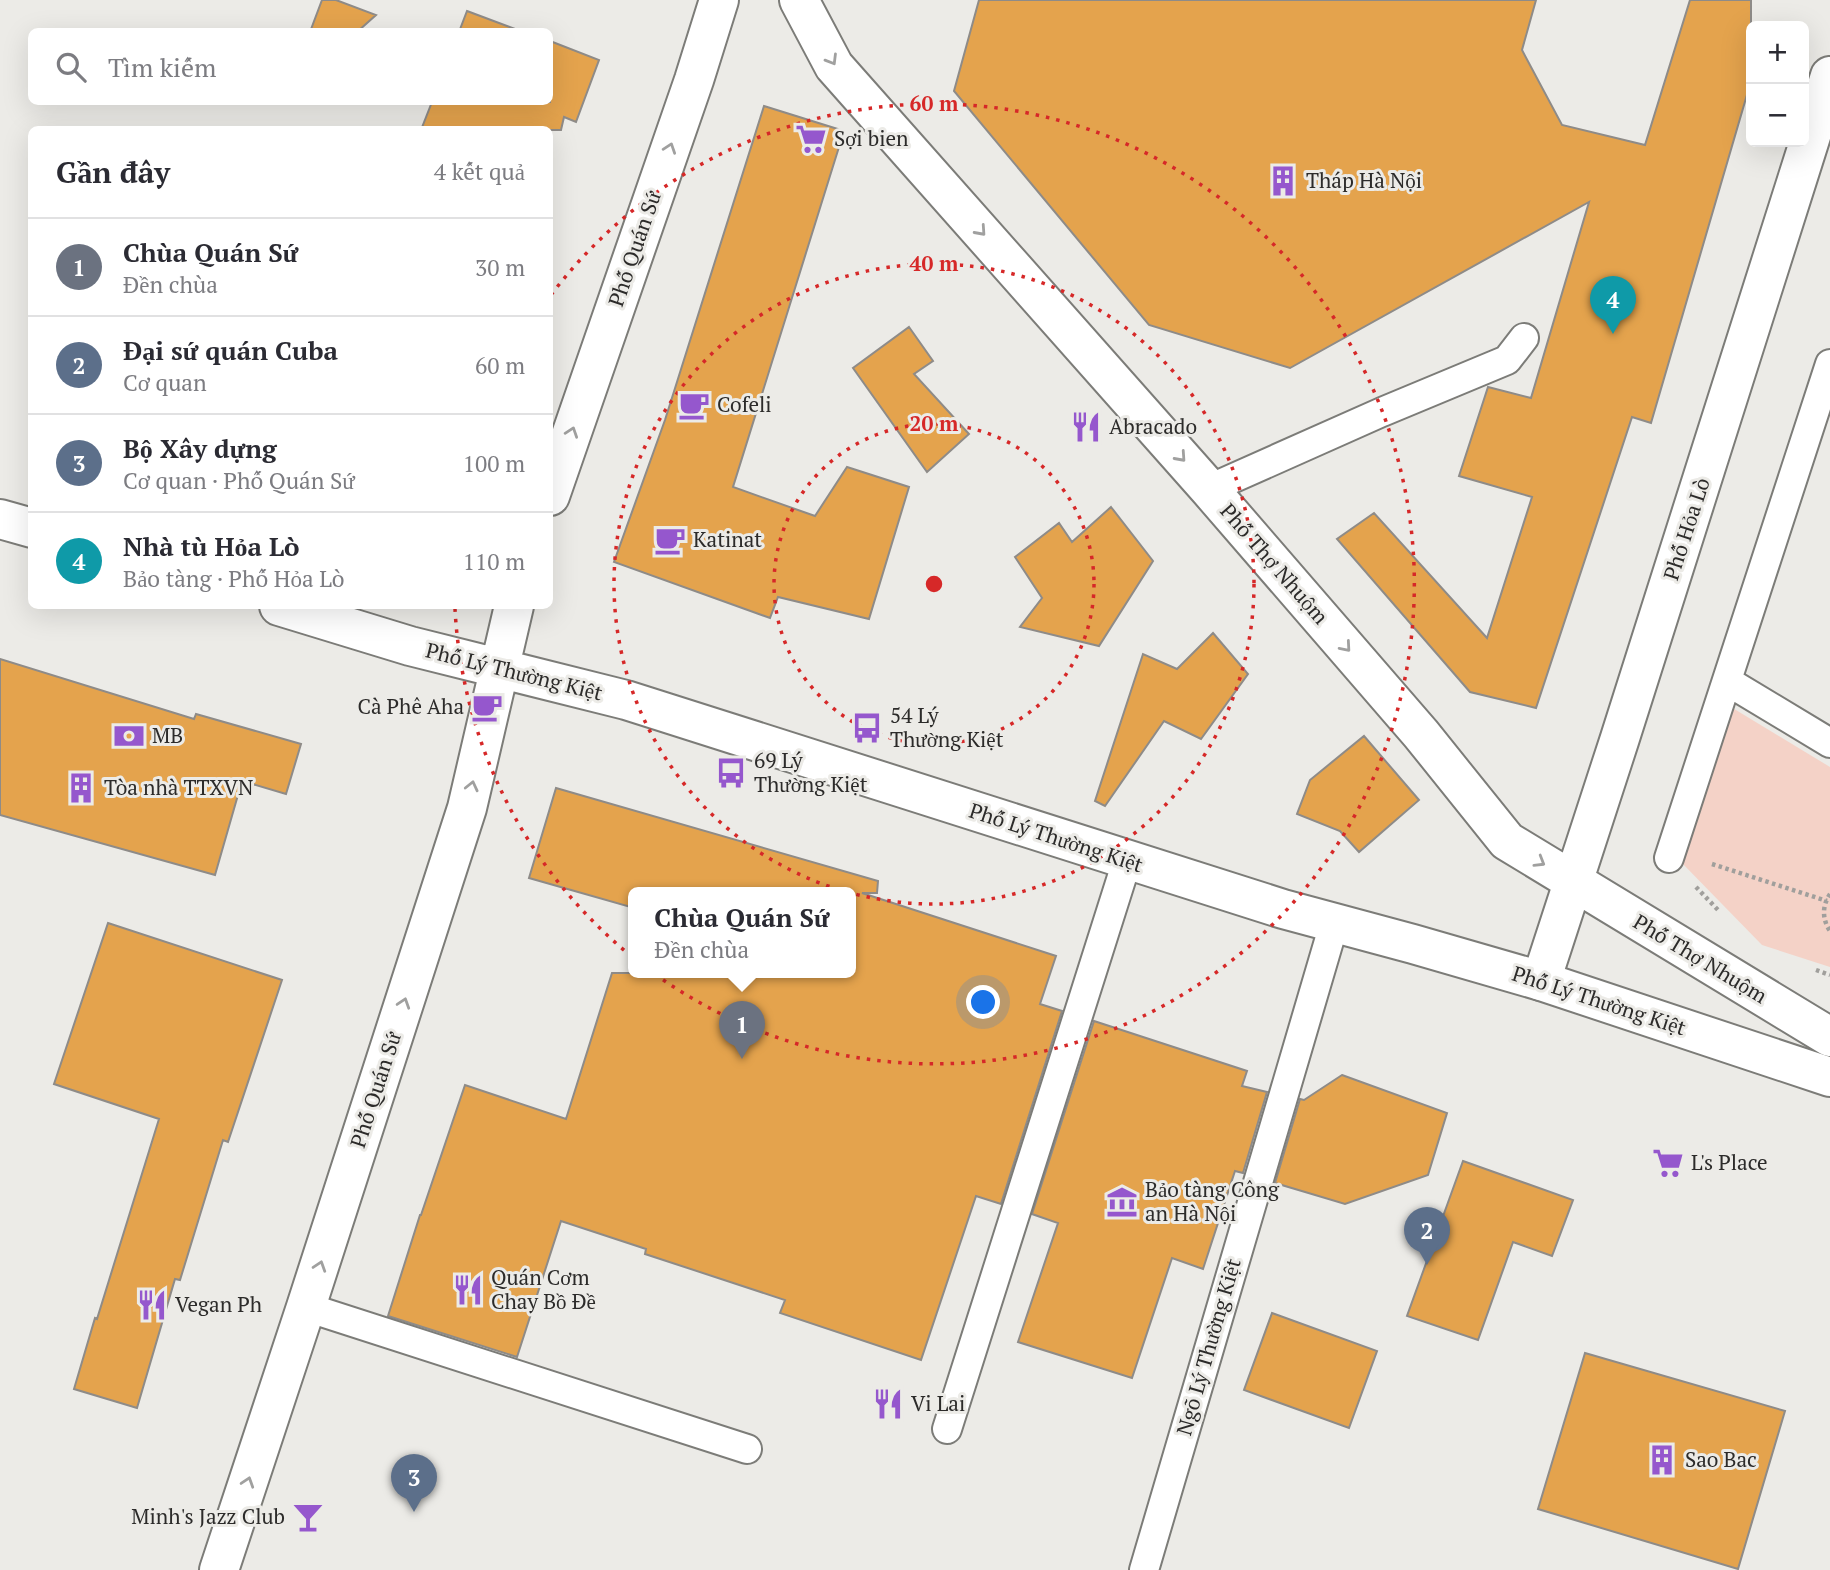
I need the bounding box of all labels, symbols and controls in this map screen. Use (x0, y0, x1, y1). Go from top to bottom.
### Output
map controls (1746, 21, 1809, 147)
button: + (1746, 21, 1809, 84)
search box (28, 28, 553, 105)
icon: search (52, 48, 90, 86)
text: Tìm kiếm (108, 50, 216, 84)
one-way arrow (824, 52, 837, 65)
button: − (1746, 84, 1809, 147)
text: 60 m (910, 89, 959, 117)
supermarket icon: Sợi bien (794, 122, 828, 156)
place label: Sợi bien (834, 124, 909, 152)
one-way arrow (662, 142, 676, 154)
text: Gần đây (56, 152, 170, 192)
text: 4 kết quả (434, 156, 525, 187)
building icon: Tháp Hà Nội (1266, 164, 1300, 198)
place label: Tháp Hà Nội (1306, 166, 1422, 194)
street label: Phố Quán Sứ (601, 187, 667, 310)
one-way arrow (973, 223, 985, 236)
text: Chùa Quán Sứ (123, 235, 298, 269)
text: 40 m (910, 249, 959, 277)
text: 1 (73, 252, 86, 283)
text: 30 m (475, 252, 525, 283)
text: Đền chùa (123, 269, 218, 300)
pin: 4 (1590, 276, 1636, 334)
text: Đại sứ quán Cuba (123, 333, 338, 367)
text: 2 (73, 350, 86, 381)
text: 60 m (475, 350, 525, 381)
text: Cơ quan (123, 367, 207, 398)
cafe icon: Cofeli (677, 388, 711, 422)
place label: Cofeli (717, 390, 772, 418)
text: 20 m (910, 409, 959, 437)
restaurant icon: Abracado (1069, 410, 1103, 444)
place label: Abracado (1109, 412, 1197, 440)
one-way arrow (564, 426, 578, 439)
text: Bộ Xây dựng (123, 431, 277, 465)
text: 3 (73, 448, 86, 479)
text: 100 m (463, 448, 525, 479)
one-way arrow (1172, 449, 1185, 462)
text: Cơ quan · Phố Quán Sứ (123, 465, 355, 496)
street label: Phố Hỏa Lò (1656, 474, 1716, 584)
street label: Phố Thợ Nhuộm (1215, 497, 1335, 630)
cafe icon: Katinat (653, 523, 687, 557)
place label: Katinat (693, 525, 762, 553)
text: Nhà tù Hỏa Lò (123, 529, 300, 563)
text: 4 (73, 546, 86, 577)
text: 110 m (463, 546, 525, 577)
text: Bảo tàng · Phố Hỏa Lò (123, 563, 345, 594)
centre of rings (922, 572, 946, 596)
street label: Phố Lý Thường Kiệt (423, 636, 606, 707)
one-way arrow (1338, 639, 1350, 652)
cafe icon: Cà Phê Aha (470, 690, 504, 724)
place label: Cà Phê Aha (357, 692, 464, 720)
place label: 54 Lý Thường Kiệt (890, 701, 1004, 753)
bus stop icon: 54 Lý Thường Kiệt (850, 711, 884, 745)
bank icon: MB (112, 719, 146, 753)
place label: MB (152, 721, 183, 749)
place label: 69 Lý Thường Kiệt (754, 746, 868, 798)
bus stop icon: 69 Lý Thường Kiệt (714, 756, 748, 790)
building icon: Tòa nhà TTXVN (64, 771, 98, 805)
place label: Tòa nhà TTXVN (104, 773, 253, 801)
one-way arrow (464, 780, 478, 792)
street label: Phố Lý Thường Kiệt (966, 796, 1147, 878)
one-way arrow (1533, 853, 1546, 866)
popup (628, 887, 856, 978)
text: Chùa Quán Sứ (654, 900, 830, 934)
street label: Phố Thợ Nhuộm (1628, 907, 1773, 1009)
text: Đền chùa (654, 934, 749, 965)
street label: Phố Lý Thường Kiệt (1509, 959, 1690, 1041)
your location (966, 985, 1000, 1019)
one-way arrow (396, 997, 411, 1009)
pin: 1 (719, 1001, 765, 1059)
street label: Phố Quán Sứ (343, 1028, 407, 1151)
supermarket icon: L's Place (1651, 1146, 1685, 1180)
place label: L's Place (1691, 1148, 1768, 1176)
place label: Bảo tàng Công an Hà Nội (1145, 1175, 1280, 1227)
museum icon: Bảo tàng Công an Hà Nội (1105, 1185, 1139, 1219)
pin: 2 (1404, 1207, 1450, 1265)
street label: Ngõ Lý Thường Kiệt (1169, 1255, 1247, 1438)
one-way arrow (311, 1260, 326, 1272)
place label: Quán Cơm Chay Bồ Đề (491, 1263, 596, 1315)
restaurant icon: Quán Cơm Chay Bồ Đề (451, 1273, 485, 1307)
restaurant icon: Vegan Ph (135, 1288, 169, 1322)
place label: Vegan Ph (175, 1290, 262, 1318)
restaurant icon: Vi Lai (871, 1387, 905, 1421)
place label: Vi Lai (911, 1389, 965, 1417)
building icon: Sao Bac (1645, 1443, 1679, 1477)
place label: Sao Bac (1685, 1445, 1757, 1473)
pin: 3 (391, 1454, 437, 1512)
one-way arrow (240, 1476, 254, 1489)
bar icon: Minh's Jazz Club (291, 1500, 325, 1534)
place label: Minh's Jazz Club (131, 1502, 285, 1530)

